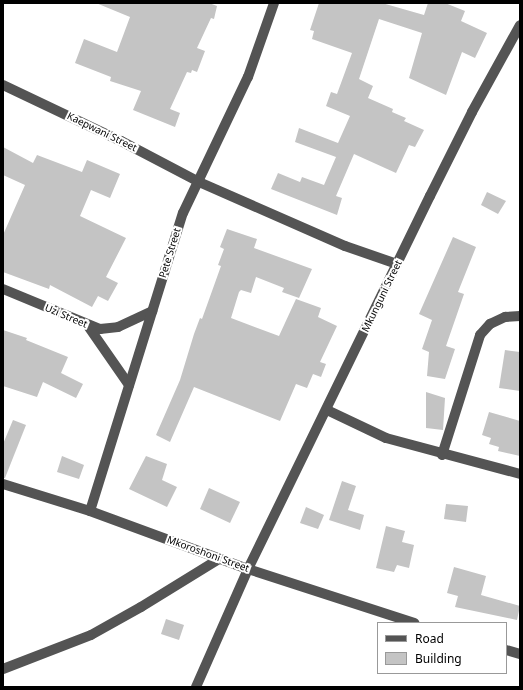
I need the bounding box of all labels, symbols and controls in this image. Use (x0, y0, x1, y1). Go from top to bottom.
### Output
street label: Kaepwani Street (65, 110, 139, 154)
street label: Pete Street (157, 227, 183, 279)
street label: Mkunguni Street (359, 258, 405, 334)
street label: Uzi Street (43, 302, 89, 330)
street label: Mkoroshoni Street (165, 534, 251, 574)
legend (377, 622, 507, 674)
text: Road (415, 630, 444, 647)
text: Building (415, 650, 462, 667)

